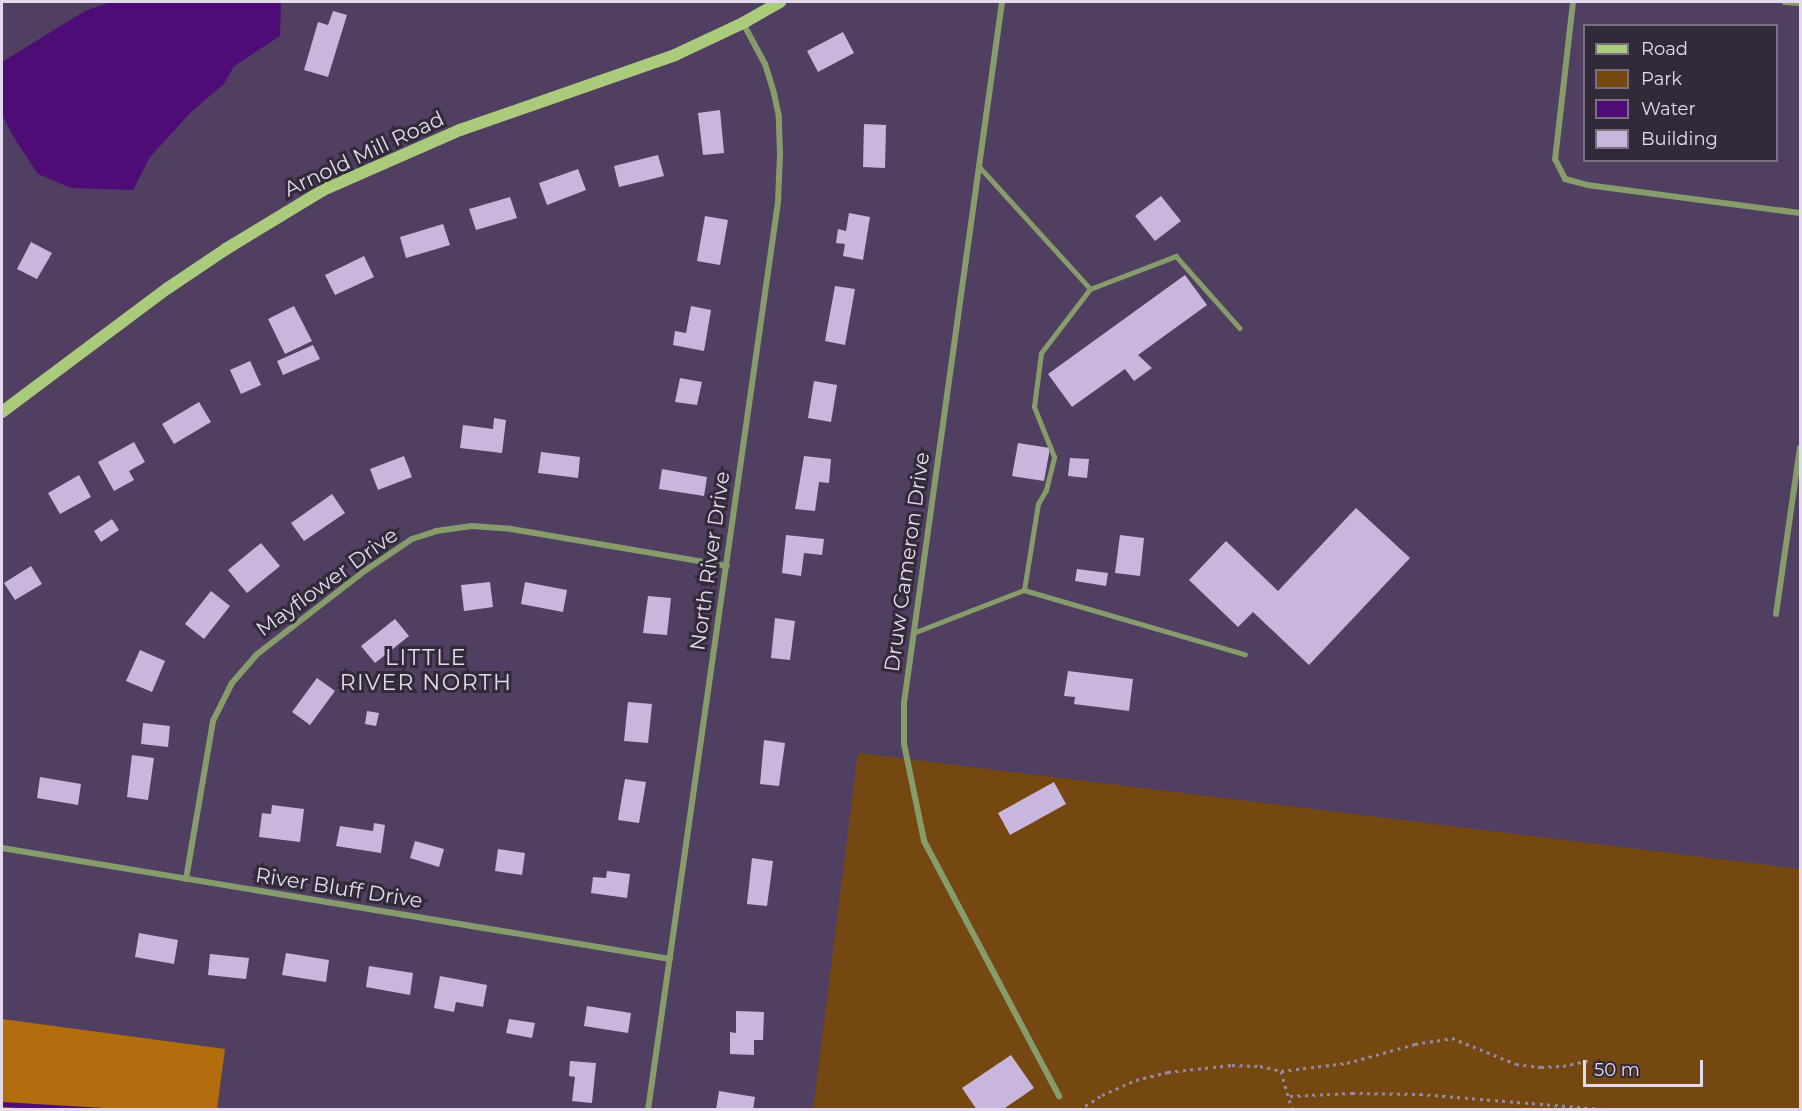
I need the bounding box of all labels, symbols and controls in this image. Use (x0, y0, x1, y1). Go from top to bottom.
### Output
legend (1583, 24, 1778, 162)
text: Road (1641, 38, 1688, 60)
text: Park (1641, 68, 1682, 90)
text: Water (1641, 98, 1696, 120)
street label: Arnold Mill Road (280, 106, 448, 202)
text: Building (1641, 128, 1718, 150)
street label: Druw Cameron Drive (879, 450, 935, 674)
street label: North River Drive (685, 470, 735, 652)
street label: Mayflower Drive (251, 522, 403, 642)
district label: LITTLE RIVER NORTH (340, 644, 512, 696)
street label: River Bluff Drive (254, 862, 424, 914)
scale bar (1586, 1048, 1706, 1086)
text: 50 m (1594, 1059, 1640, 1081)

